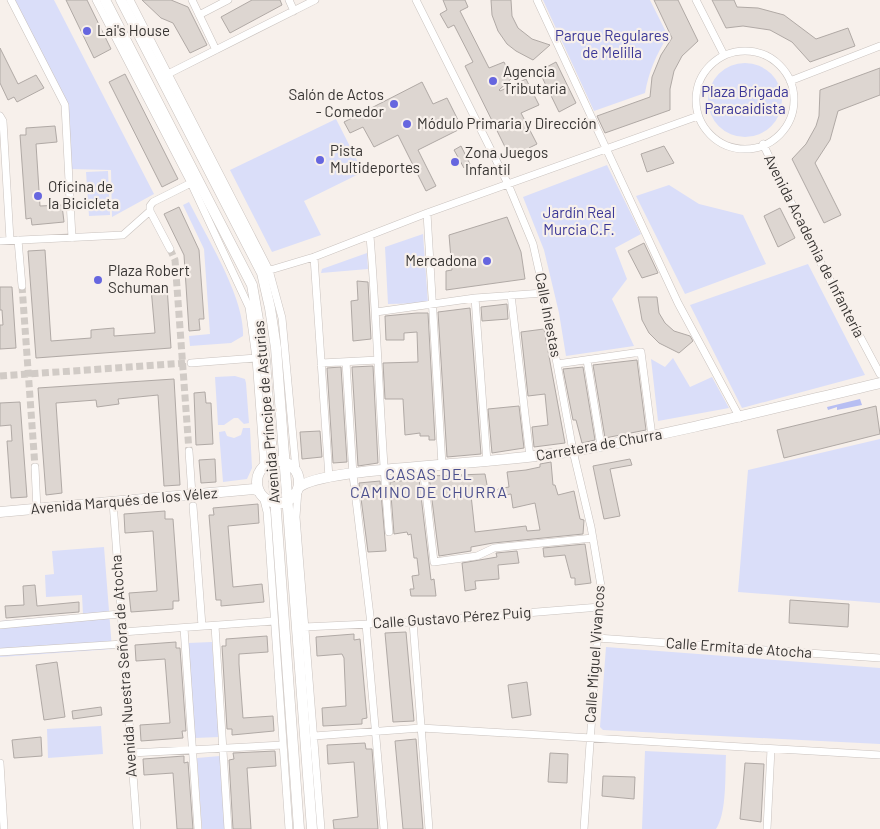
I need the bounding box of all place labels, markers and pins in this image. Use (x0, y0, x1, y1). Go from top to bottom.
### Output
place label: Lai's House (97, 21, 170, 39)
marker: Lai's House (81, 25, 93, 37)
place label: Agencia Tributaria (503, 62, 566, 97)
marker: Agencia Tributaria (487, 75, 499, 87)
place label: Salón de Actos - Comedor (289, 85, 385, 120)
marker: Salón de Actos - Comedor (388, 98, 400, 110)
place label: Módulo Primaria y Dirección (417, 114, 597, 132)
marker: Módulo Primaria y Dirección (401, 118, 413, 130)
place label: Pista Multideportes (330, 141, 420, 176)
place label: Zona Juegos Infantil (465, 143, 548, 178)
marker: Pista Multideportes (314, 154, 326, 166)
marker: Zona Juegos Infantil (449, 156, 461, 168)
place label: Oficina de la Bicicleta (48, 177, 119, 212)
marker: Oficina de la Bicicleta (32, 190, 44, 202)
place label: Mercadona (405, 251, 477, 269)
marker: Mercadona (481, 255, 493, 267)
place label: Plaza Robert Schuman (108, 261, 190, 296)
marker: Plaza Robert Schuman (92, 274, 104, 286)

